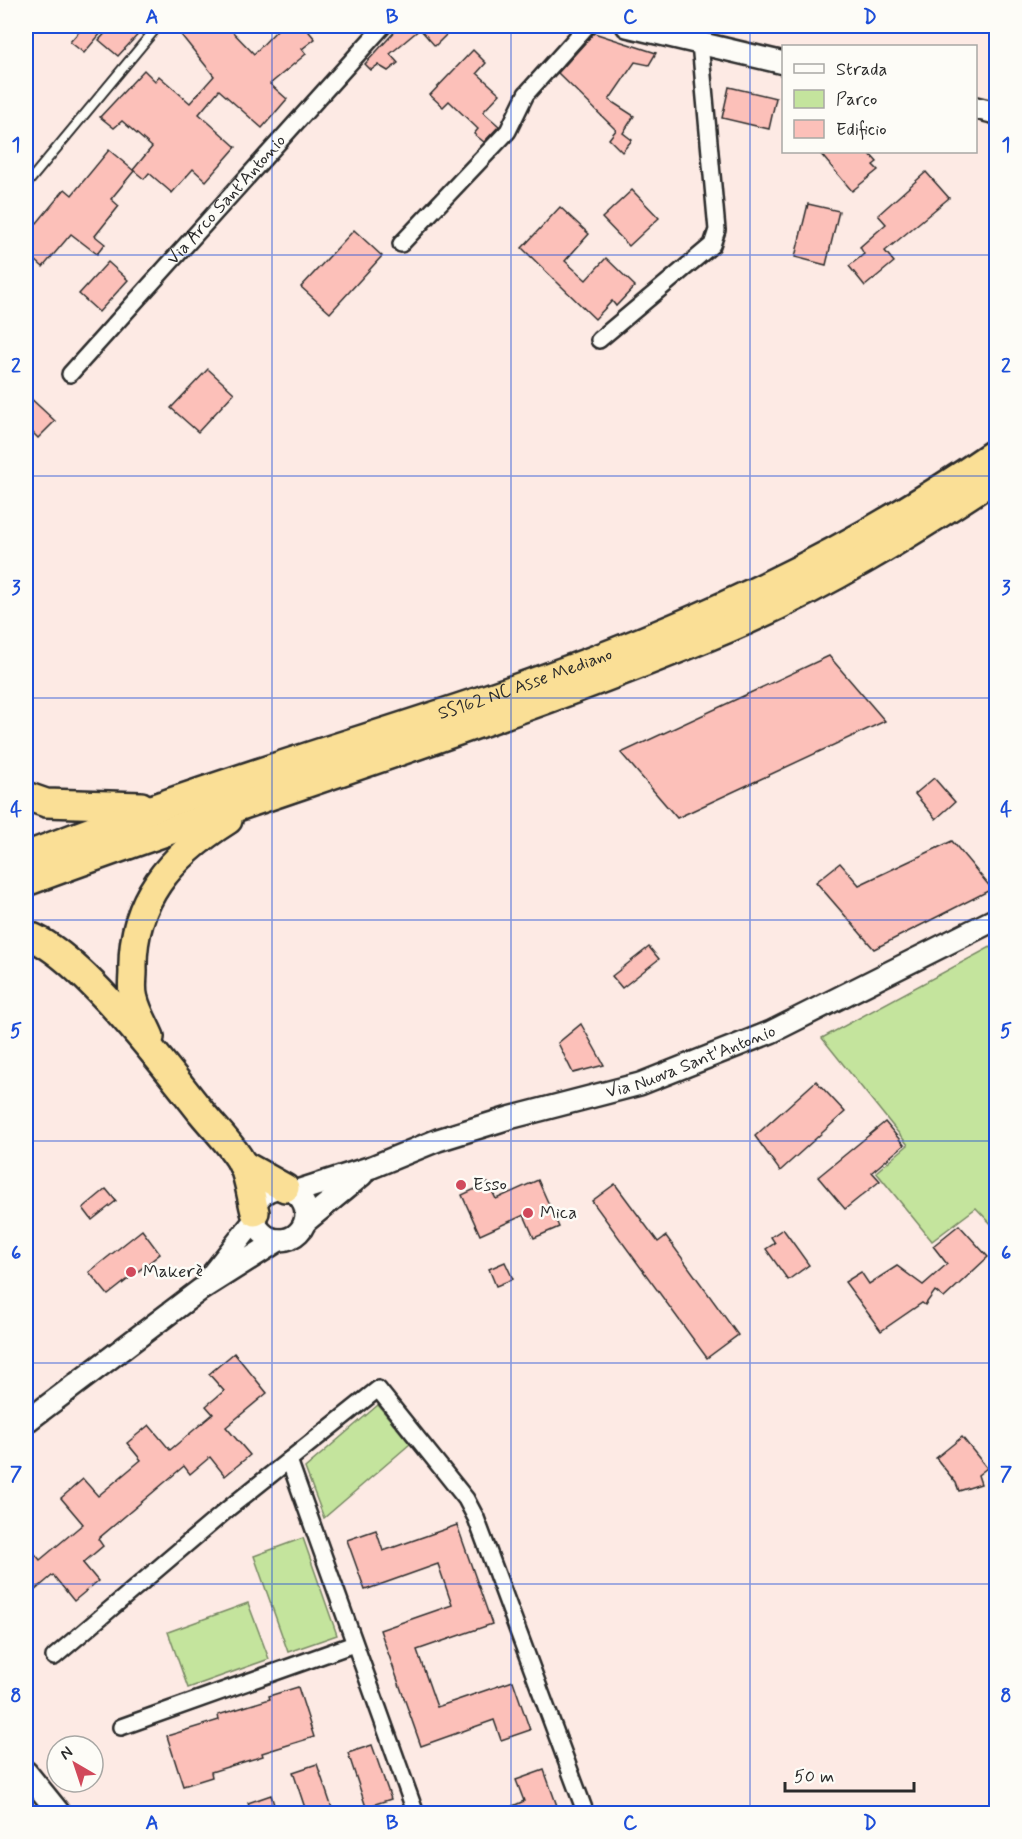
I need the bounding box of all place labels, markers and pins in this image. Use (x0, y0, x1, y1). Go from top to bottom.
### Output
place label: Esso (473, 1173, 507, 1197)
marker: Esso (454, 1178, 468, 1192)
place label: Mica (540, 1201, 577, 1225)
marker: Mica (521, 1206, 535, 1220)
place label: Makerè (143, 1260, 203, 1284)
marker: Makerè (124, 1265, 138, 1279)

